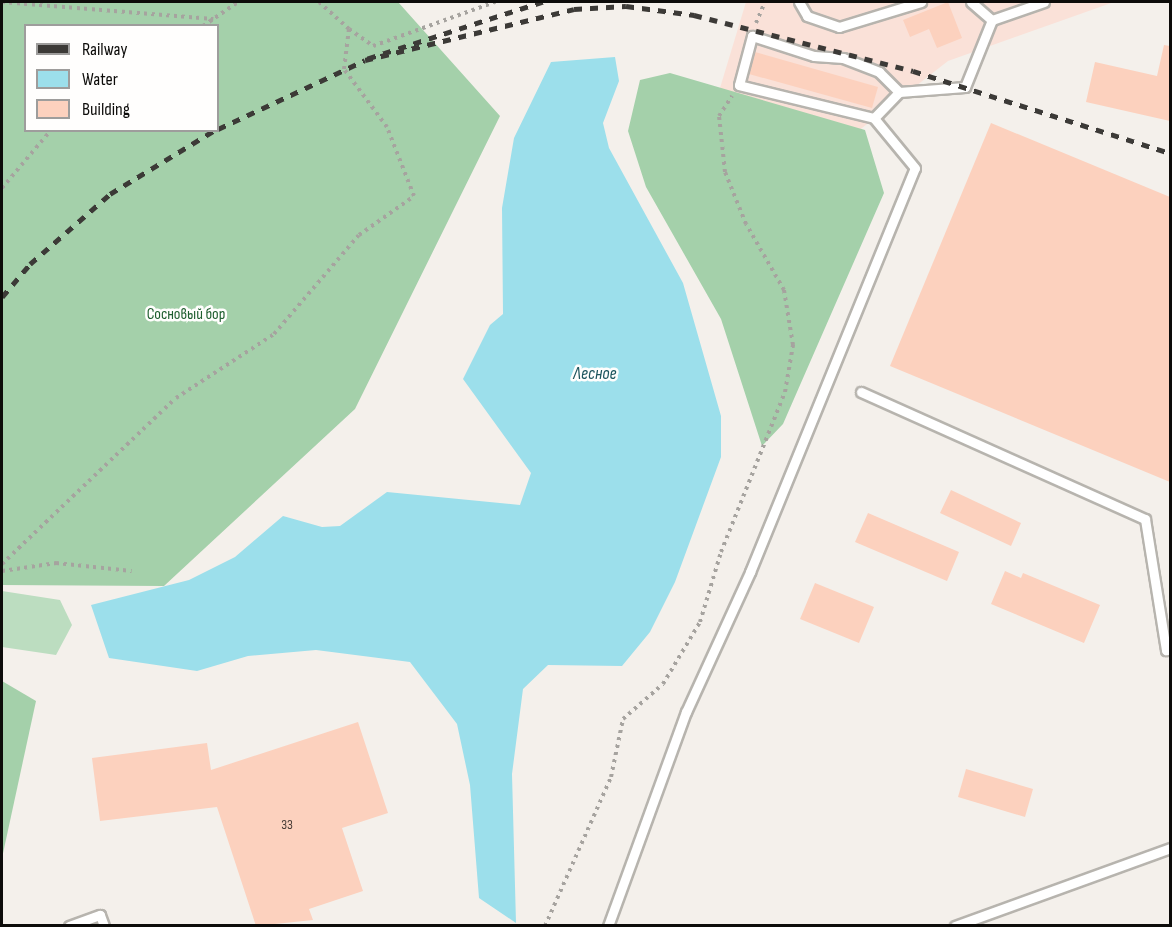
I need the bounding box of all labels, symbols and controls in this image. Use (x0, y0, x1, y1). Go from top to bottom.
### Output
legend (24, 24, 219, 132)
text: Railway (82, 39, 127, 60)
text: Water (82, 69, 118, 90)
text: Building (82, 99, 130, 120)
park label: Сосновый бор (147, 305, 225, 325)
water label: Лесное (573, 363, 617, 385)
house number: 33 (281, 817, 293, 833)

